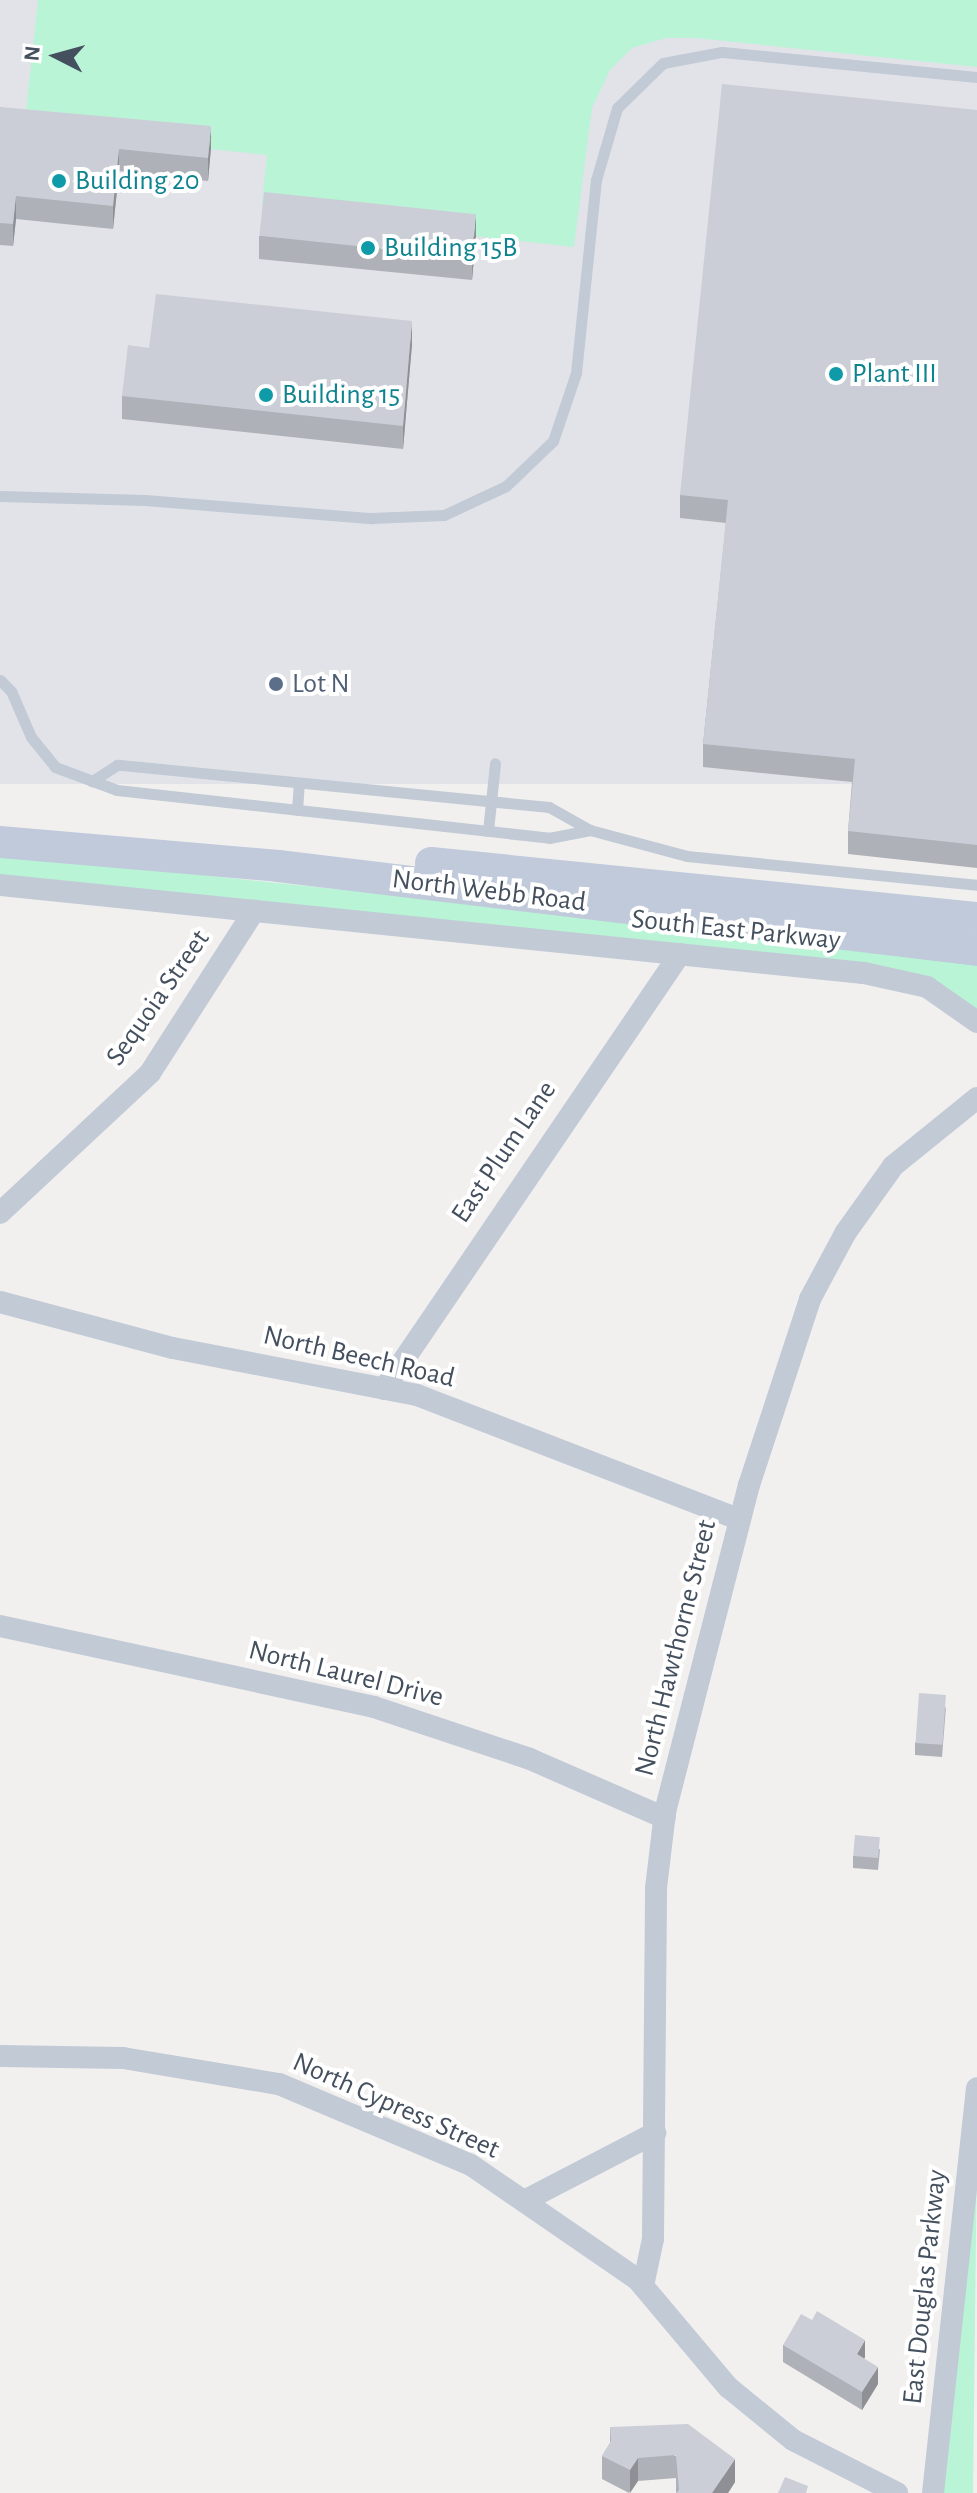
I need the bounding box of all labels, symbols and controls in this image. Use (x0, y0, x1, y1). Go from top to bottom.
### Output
north arrow (16, 16, 96, 96)
text: N (20, 45, 44, 62)
place label: Building 20 (75, 164, 200, 198)
marker: Building 20 (50, 172, 68, 190)
place label: Building 15B (384, 231, 517, 265)
marker: Building 15B (359, 239, 377, 257)
place label: Plant III (852, 357, 937, 391)
marker: Plant III (827, 365, 845, 383)
place label: Building 15 (282, 378, 400, 412)
marker: Building 15 (257, 386, 275, 404)
place label: Lot N (292, 667, 350, 701)
marker: Lot N (267, 675, 285, 693)
street label: North Webb Road (390, 862, 588, 920)
street label: South East Parkway (630, 902, 842, 958)
street label: Sequoia Street (99, 924, 217, 1072)
street label: East Plum Lane (444, 1075, 564, 1229)
street label: North Beech Road (260, 1319, 458, 1395)
street label: North Hawthorne Street (628, 1516, 724, 1780)
street label: North Laurel Drive (245, 1634, 447, 1714)
street label: North Cypress Street (288, 2045, 504, 2167)
street label: East Douglas Parkway (896, 2168, 954, 2406)

